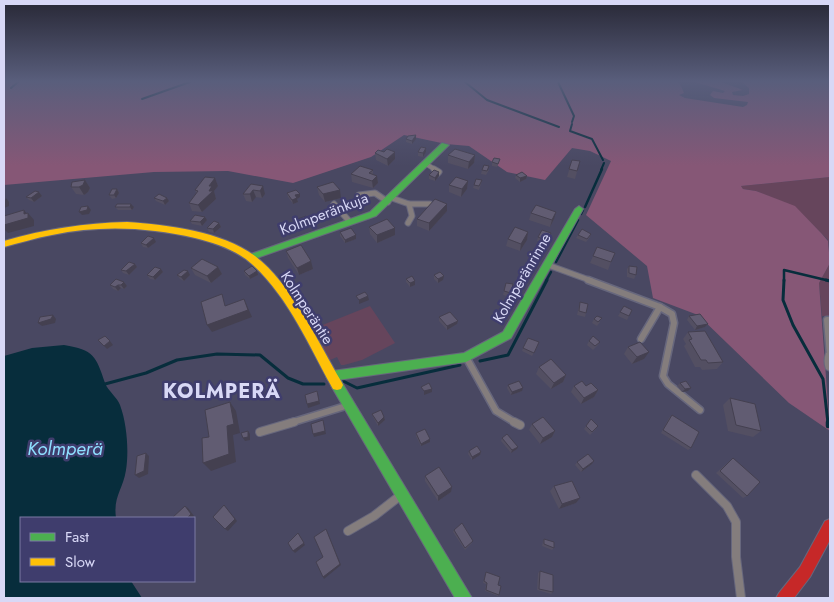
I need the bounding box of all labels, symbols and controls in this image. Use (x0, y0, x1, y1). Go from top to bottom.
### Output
street label: Kolmperänkuja (277, 187, 371, 241)
street label: Kolmperänrinne (487, 229, 557, 327)
street label: Kolmperäntie (275, 267, 339, 349)
district label: KOLMPERÄ (163, 377, 281, 406)
water label: Kolmperä (27, 435, 103, 462)
legend (20, 517, 195, 582)
text: Fast (65, 526, 89, 548)
text: Slow (65, 551, 96, 573)

